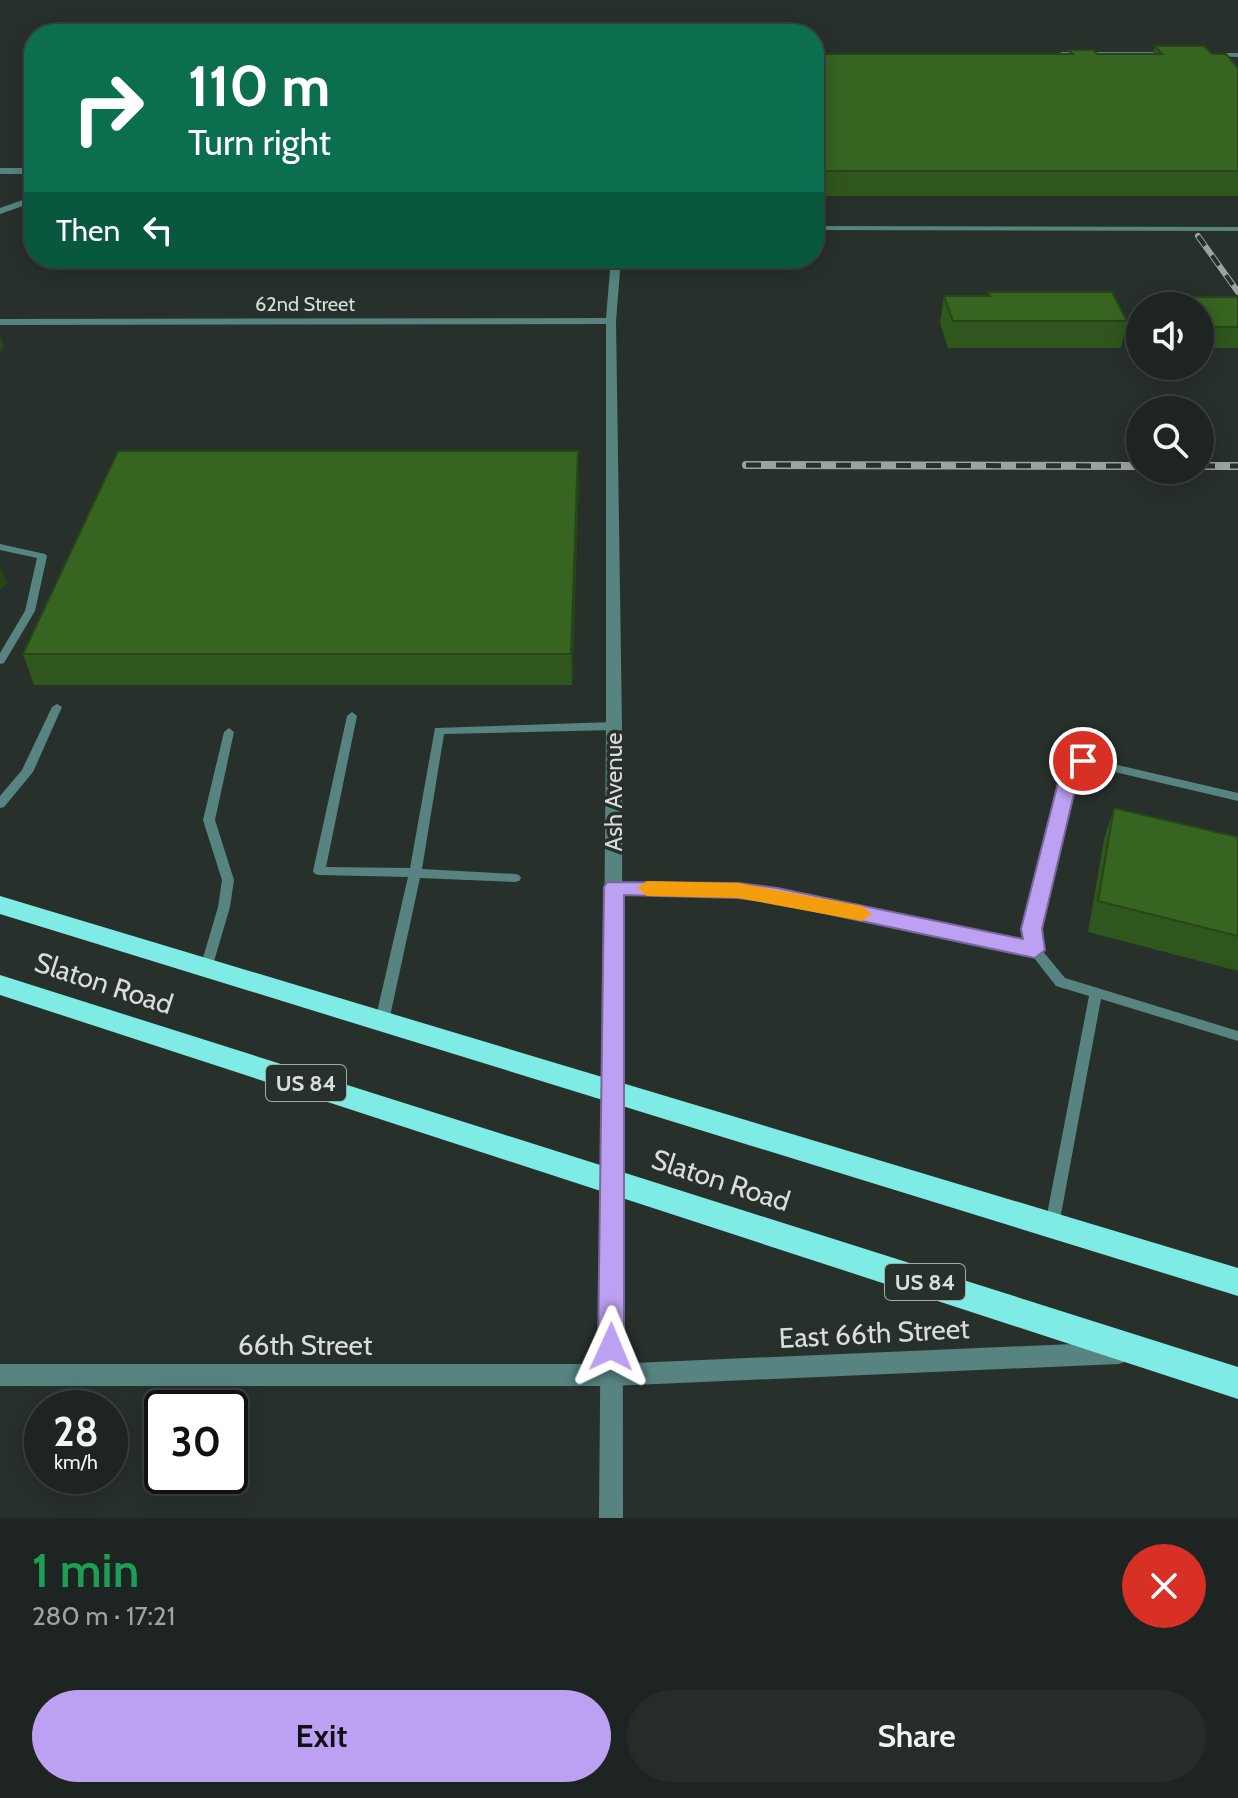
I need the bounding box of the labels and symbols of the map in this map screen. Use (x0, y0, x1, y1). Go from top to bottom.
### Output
street label: 62nd Street (255, 292, 355, 316)
pin (1049, 727, 1117, 795)
street label: Ash Avenue (599, 732, 628, 852)
street label: Slaton Road (31, 945, 177, 1021)
road number: US 84 (266, 1065, 346, 1101)
street label: Slaton Road (648, 1142, 794, 1218)
road number: US 84 (885, 1264, 965, 1300)
position arrow (569, 1305, 653, 1389)
street label: East 66th Street (778, 1311, 970, 1355)
street label: 66th Street (238, 1328, 372, 1362)
speed limit sign: 30 (144, 1390, 248, 1494)

